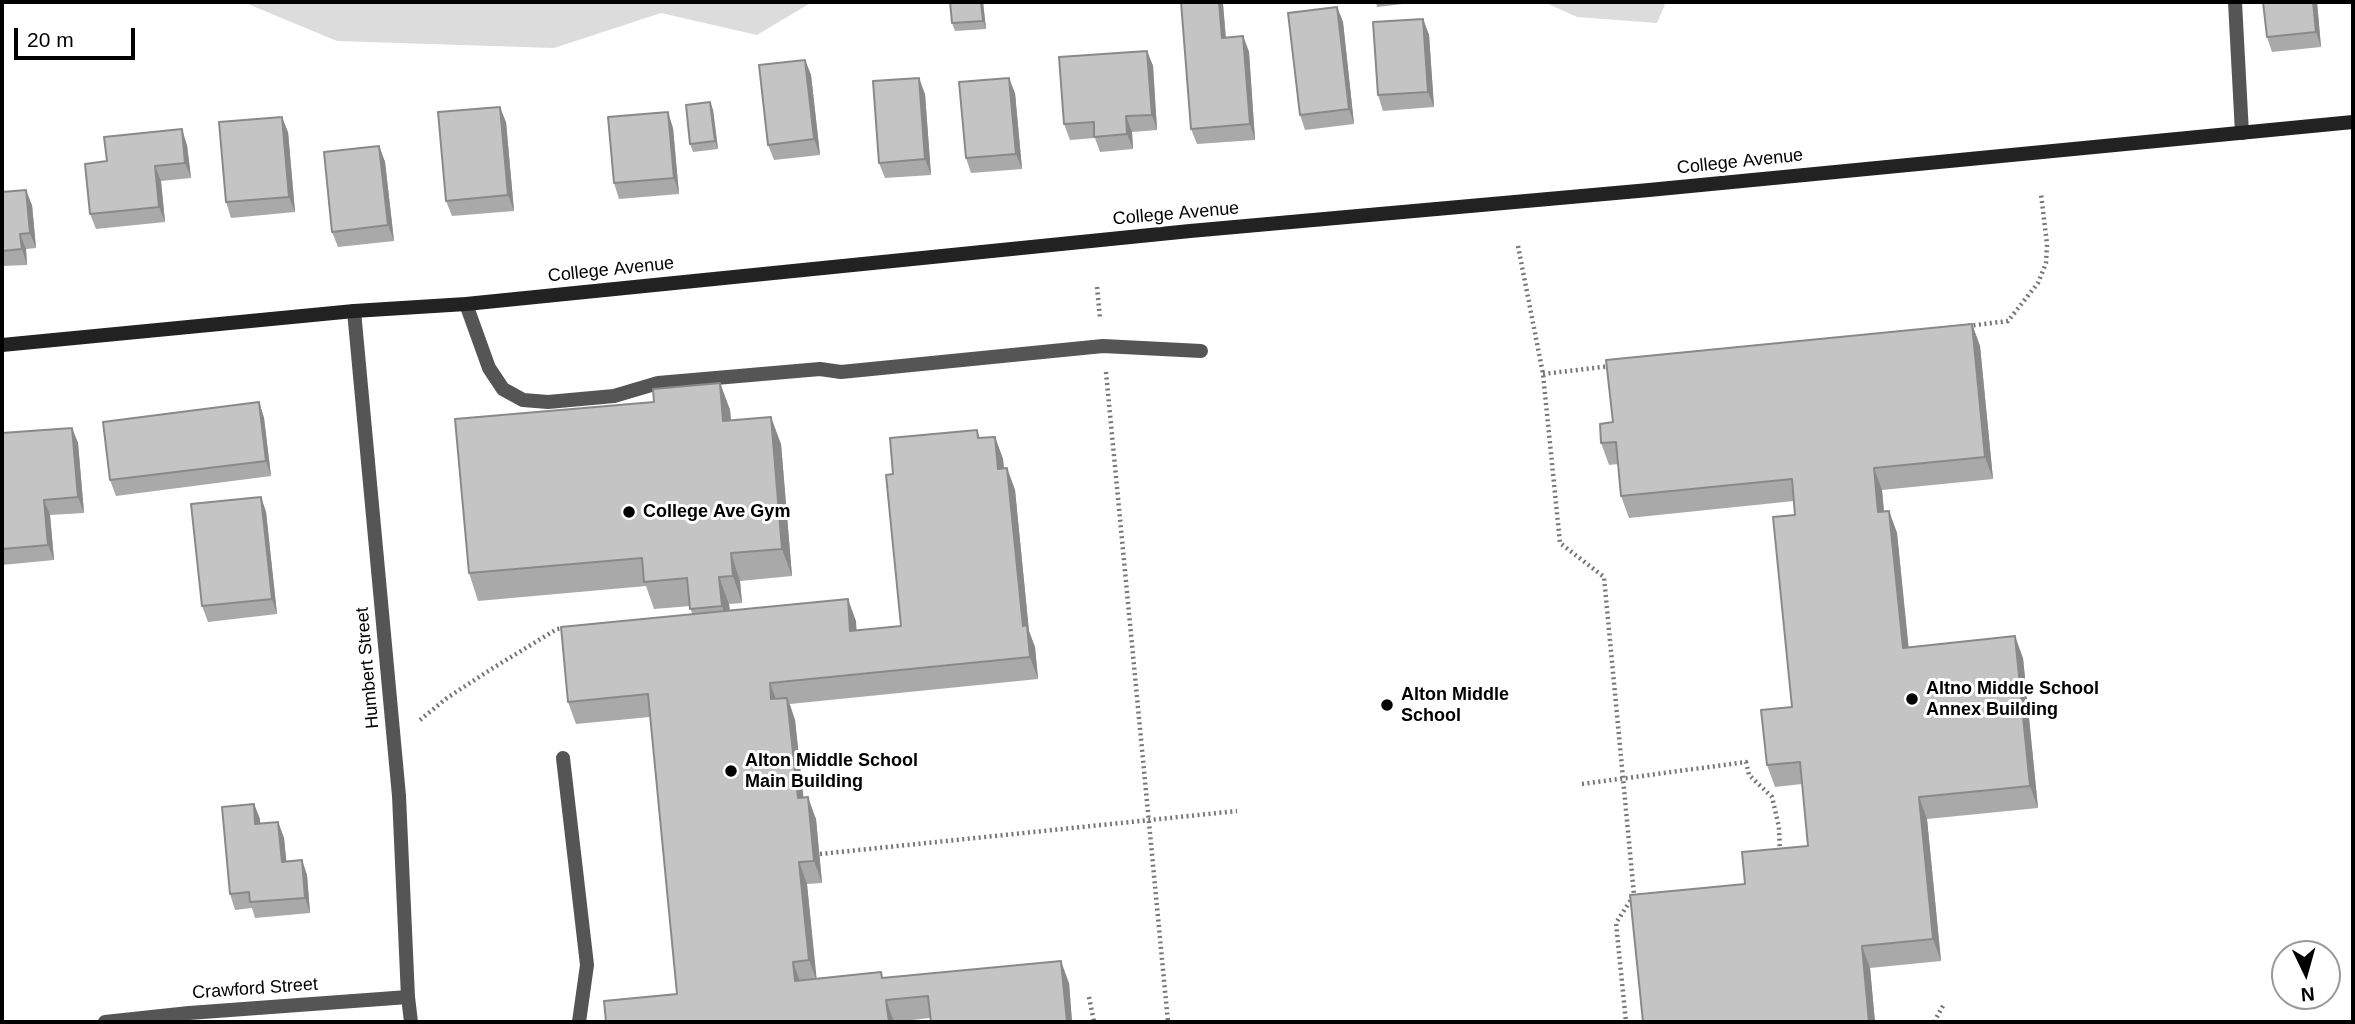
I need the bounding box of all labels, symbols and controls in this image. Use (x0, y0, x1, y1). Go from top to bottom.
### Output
scale bar (18, 14, 138, 58)
text: 20 m (27, 28, 74, 51)
street label: College Avenue (1676, 145, 1804, 179)
street label: College Avenue (1112, 198, 1240, 230)
street label: College Avenue (547, 253, 675, 287)
place label: College Ave Gym (643, 501, 790, 523)
marker: College Ave Gym (621, 504, 637, 520)
street label: Humbert Street (352, 606, 384, 730)
place label: Altno Middle School Annex Building (1926, 678, 2099, 720)
place label: Alton Middle School (1401, 684, 1509, 726)
marker: Altno Middle School Annex Building (1904, 691, 1920, 707)
marker: Alton Middle School (1379, 697, 1395, 713)
place label: Alton Middle School Main Building (745, 750, 918, 792)
marker: Alton Middle School Main Building (723, 763, 739, 779)
north arrow (2271, 940, 2341, 1010)
street label: Crawford Street (191, 974, 319, 1004)
text: N (2300, 983, 2315, 1005)

